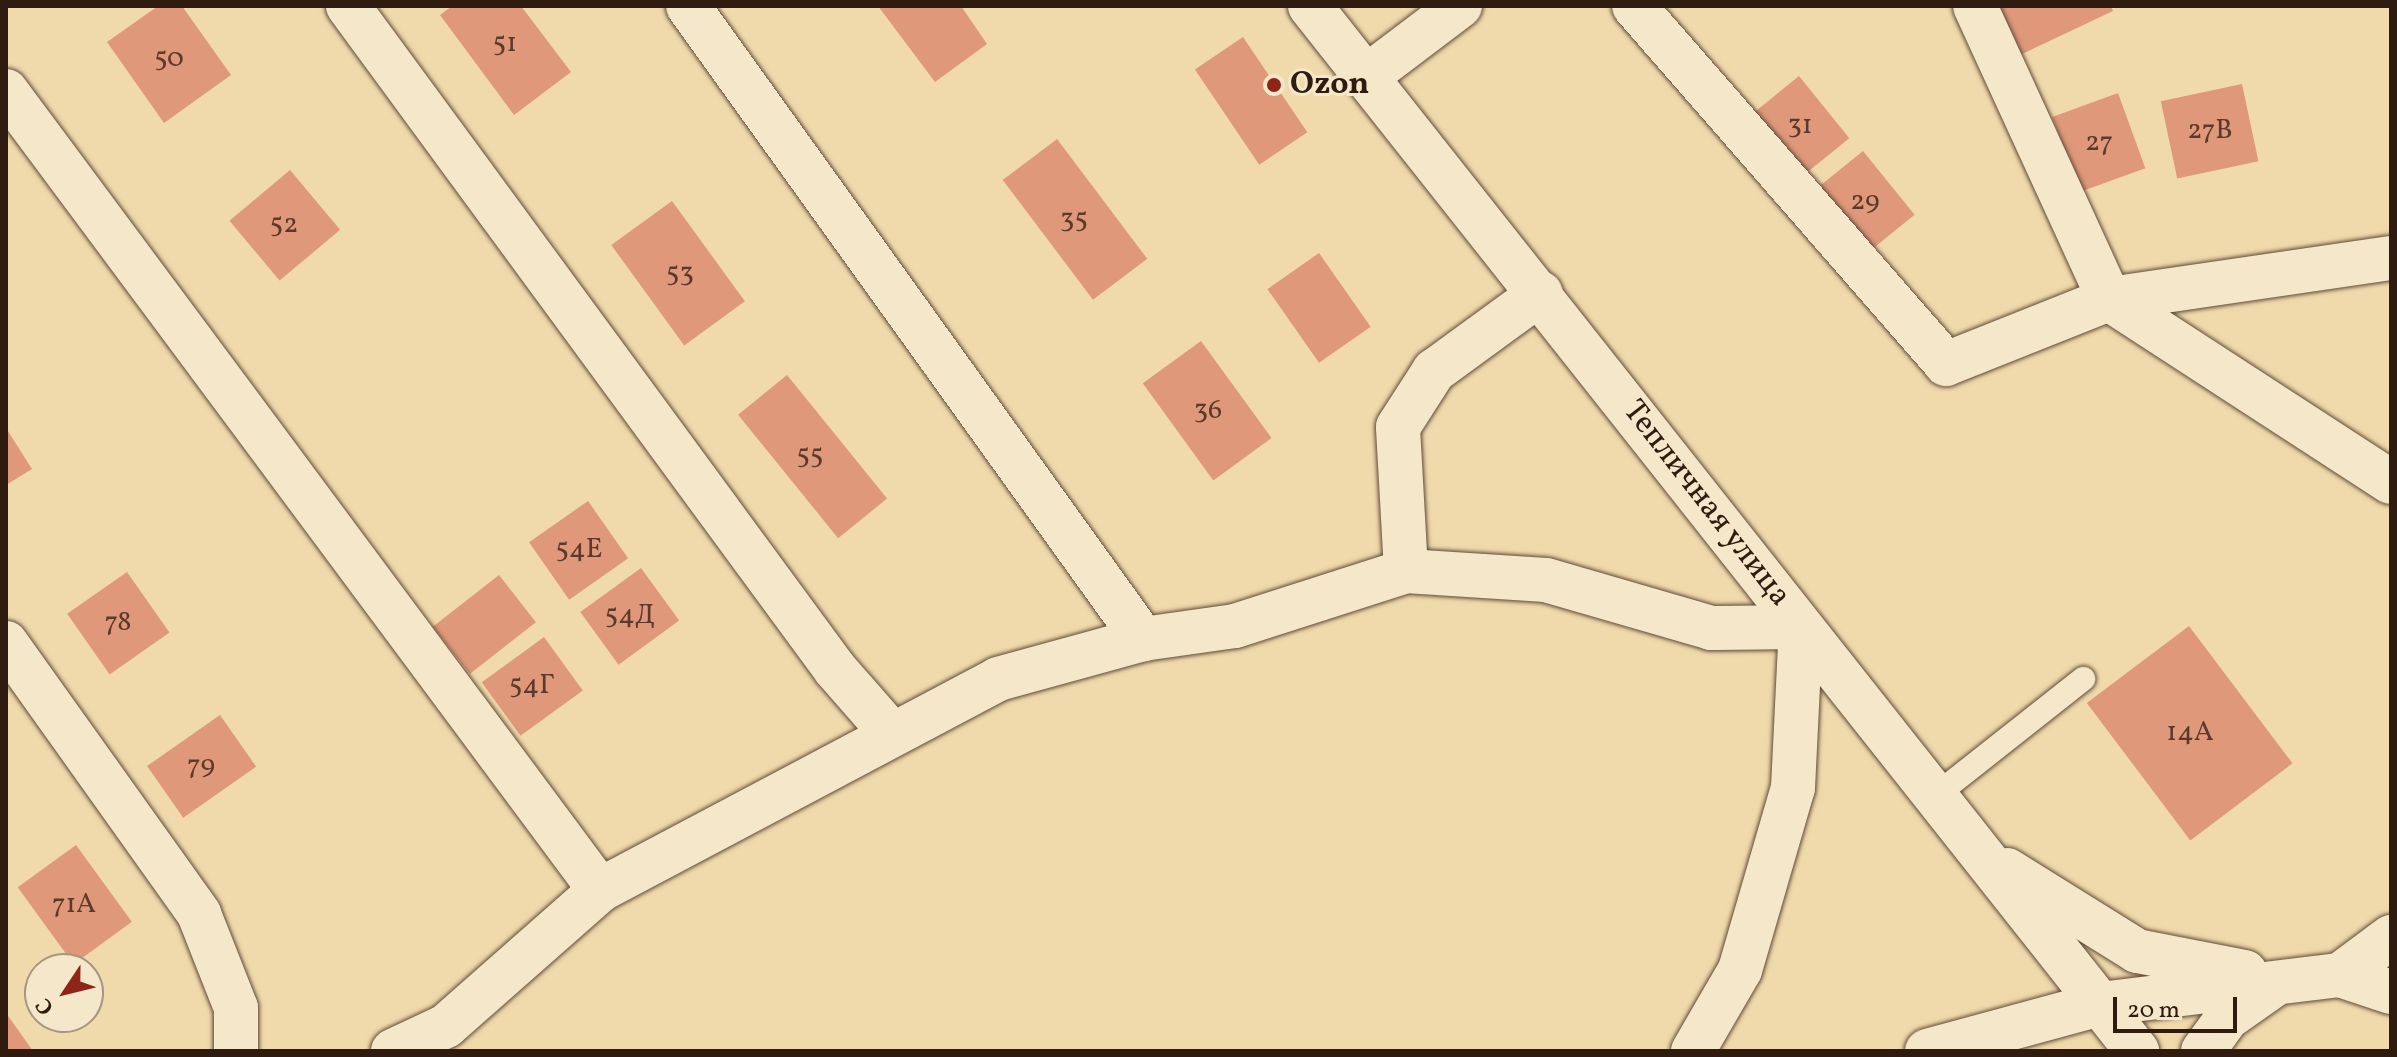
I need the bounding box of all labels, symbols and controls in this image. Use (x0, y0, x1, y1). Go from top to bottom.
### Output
house number: 51 (493, 27, 517, 61)
house number: 50 (154, 42, 184, 76)
place label: Ozon (1290, 66, 1369, 104)
marker: Ozon (1265, 76, 1283, 94)
house number: 31 (1787, 109, 1813, 143)
house number: 27В (2187, 114, 2233, 148)
house number: 27 (2085, 126, 2113, 160)
house number: 29 (1850, 185, 1880, 219)
house number: 35 (1060, 203, 1088, 237)
house number: 52 (270, 208, 298, 242)
house number: 53 (666, 257, 694, 291)
street label: Тепличная улица (1613, 393, 1799, 615)
house number: 36 (1194, 394, 1222, 428)
house number: 55 (797, 439, 823, 473)
house number: 54Е (555, 533, 603, 567)
house number: 54Д (605, 599, 655, 633)
house number: 78 (105, 606, 131, 640)
house number: 54Г (509, 669, 555, 703)
house number: 14А (2166, 716, 2214, 750)
house number: 79 (187, 749, 215, 783)
house number: 71А (52, 888, 96, 922)
north arrow (24, 953, 104, 1033)
scale bar (2117, 981, 2241, 1031)
text: С (29, 991, 62, 1021)
text: 20 m (2127, 994, 2180, 1028)

